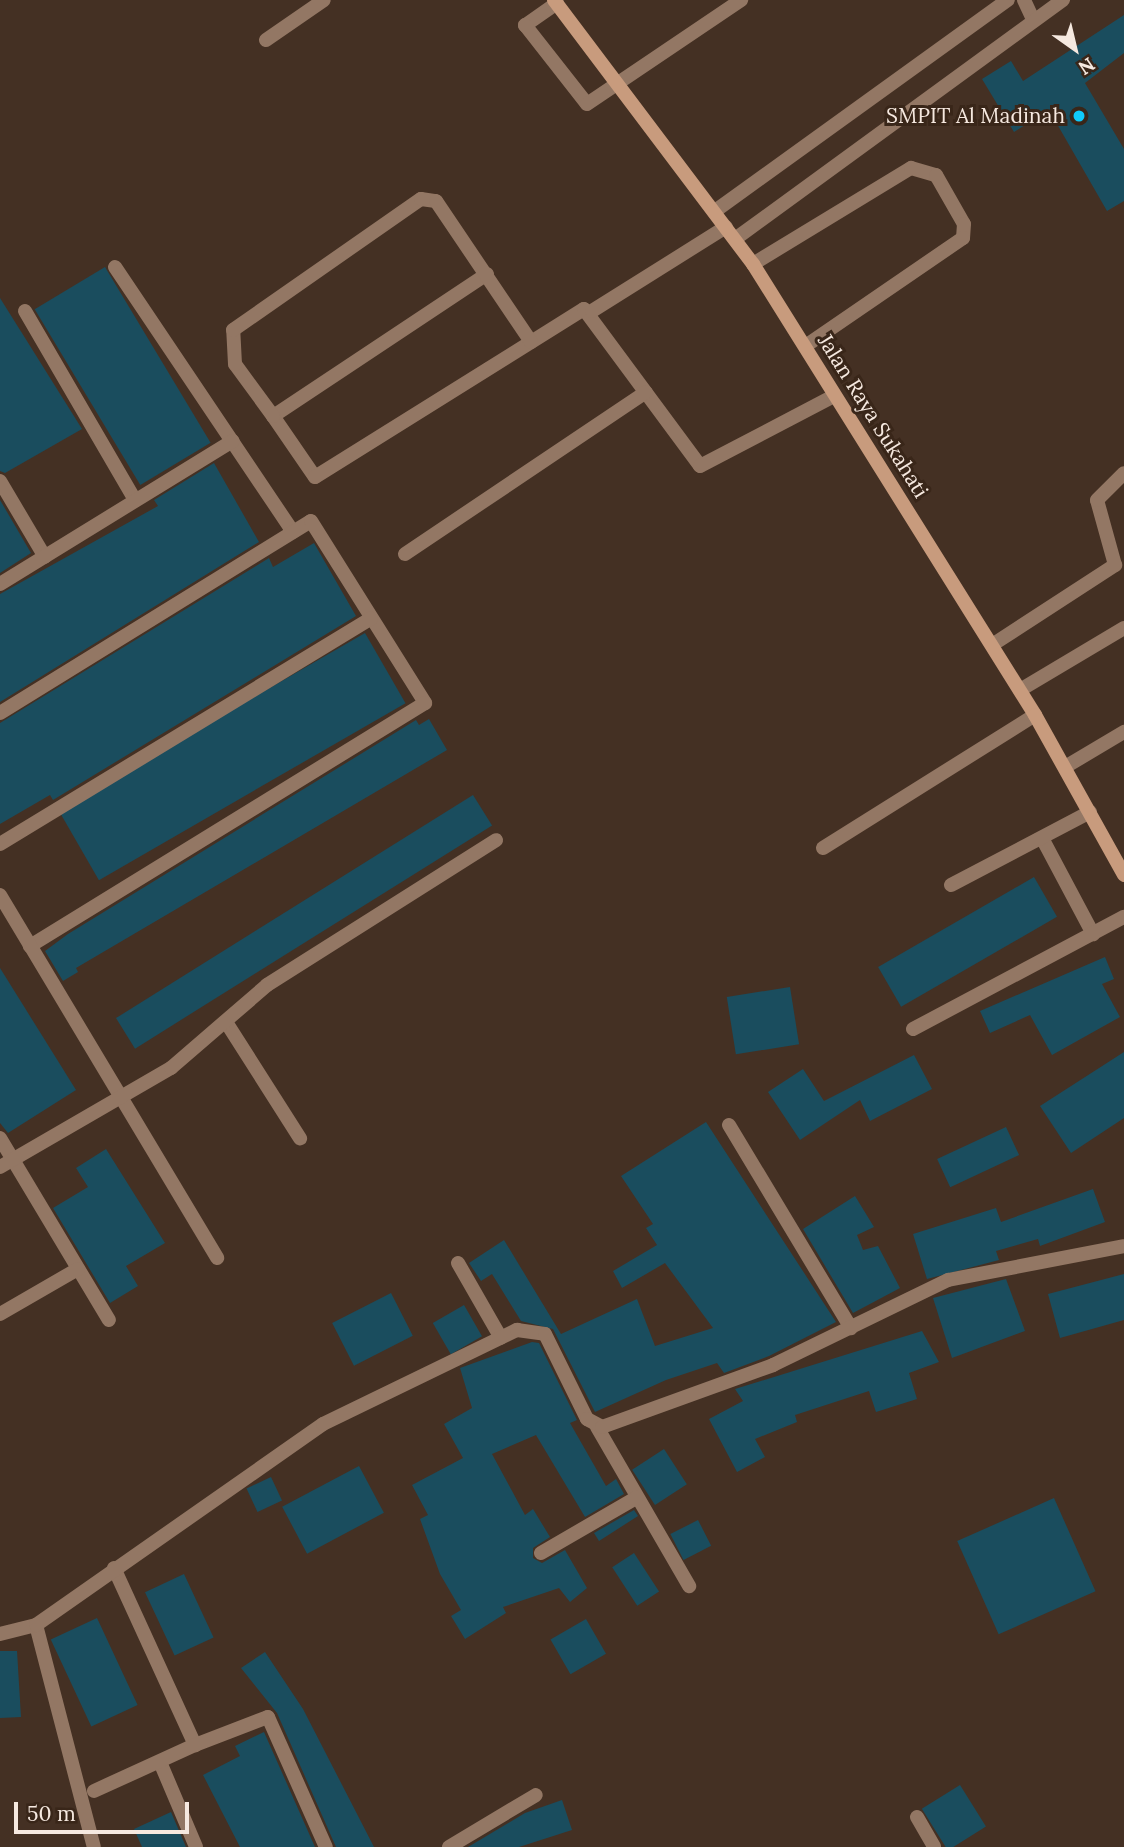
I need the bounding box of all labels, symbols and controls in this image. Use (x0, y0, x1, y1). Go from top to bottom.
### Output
north arrow (1040, 14, 1110, 84)
text: N (1074, 52, 1100, 80)
place label: SMPIT Al Madinah (886, 103, 1065, 129)
marker: SMPIT Al Madinah (1071, 108, 1087, 124)
street label: Jalan Raya Sukahati (812, 330, 934, 502)
scale bar (18, 1787, 192, 1831)
text: 50 m (27, 1800, 76, 1827)

